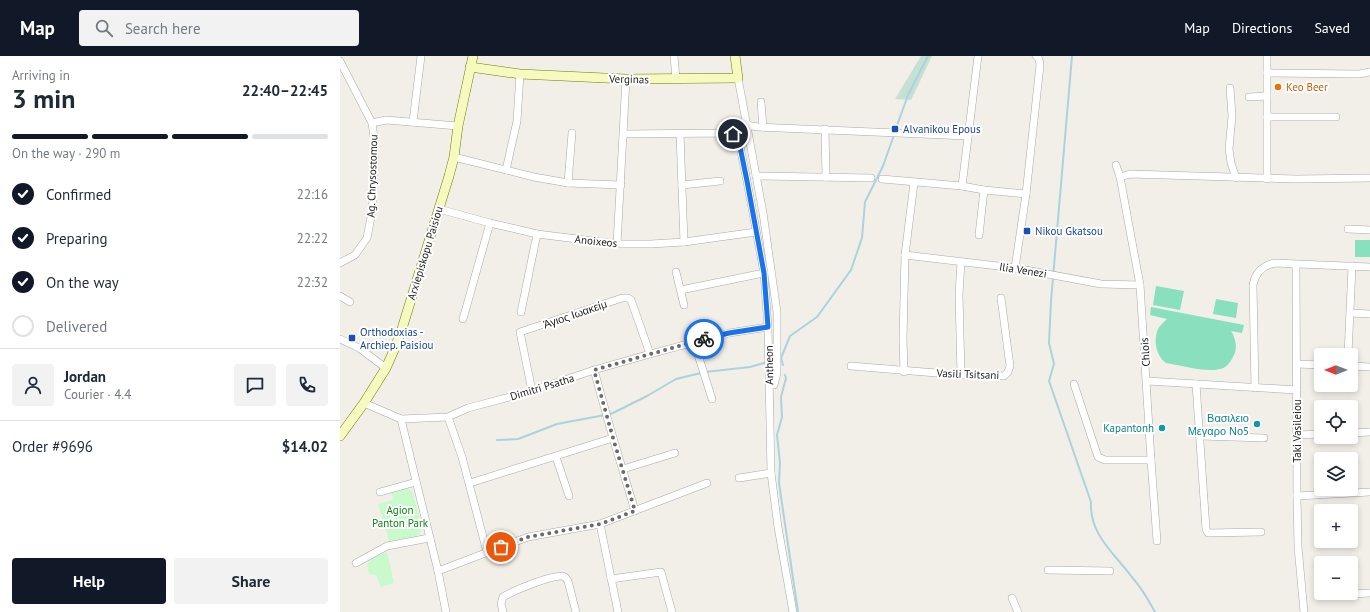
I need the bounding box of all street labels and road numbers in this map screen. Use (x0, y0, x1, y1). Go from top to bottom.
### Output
street label: Verginas (608, 72, 649, 86)
street label: Ag. Chrysostomou (364, 134, 380, 218)
street label: Arxiepiskopu Paisiou (404, 204, 446, 302)
street label: Anoixeos (574, 232, 618, 250)
street label: Ilia Venezi (998, 259, 1048, 281)
street label: Άγιος Ιωακείμ (541, 297, 609, 331)
street label: Chlois (1137, 337, 1153, 367)
street label: Antheon (762, 345, 776, 385)
street label: Vasili Tsitsani (935, 366, 1000, 382)
street label: Dimitri Psatha (508, 371, 576, 403)
street label: Taki Vasileiou (1290, 399, 1304, 463)

